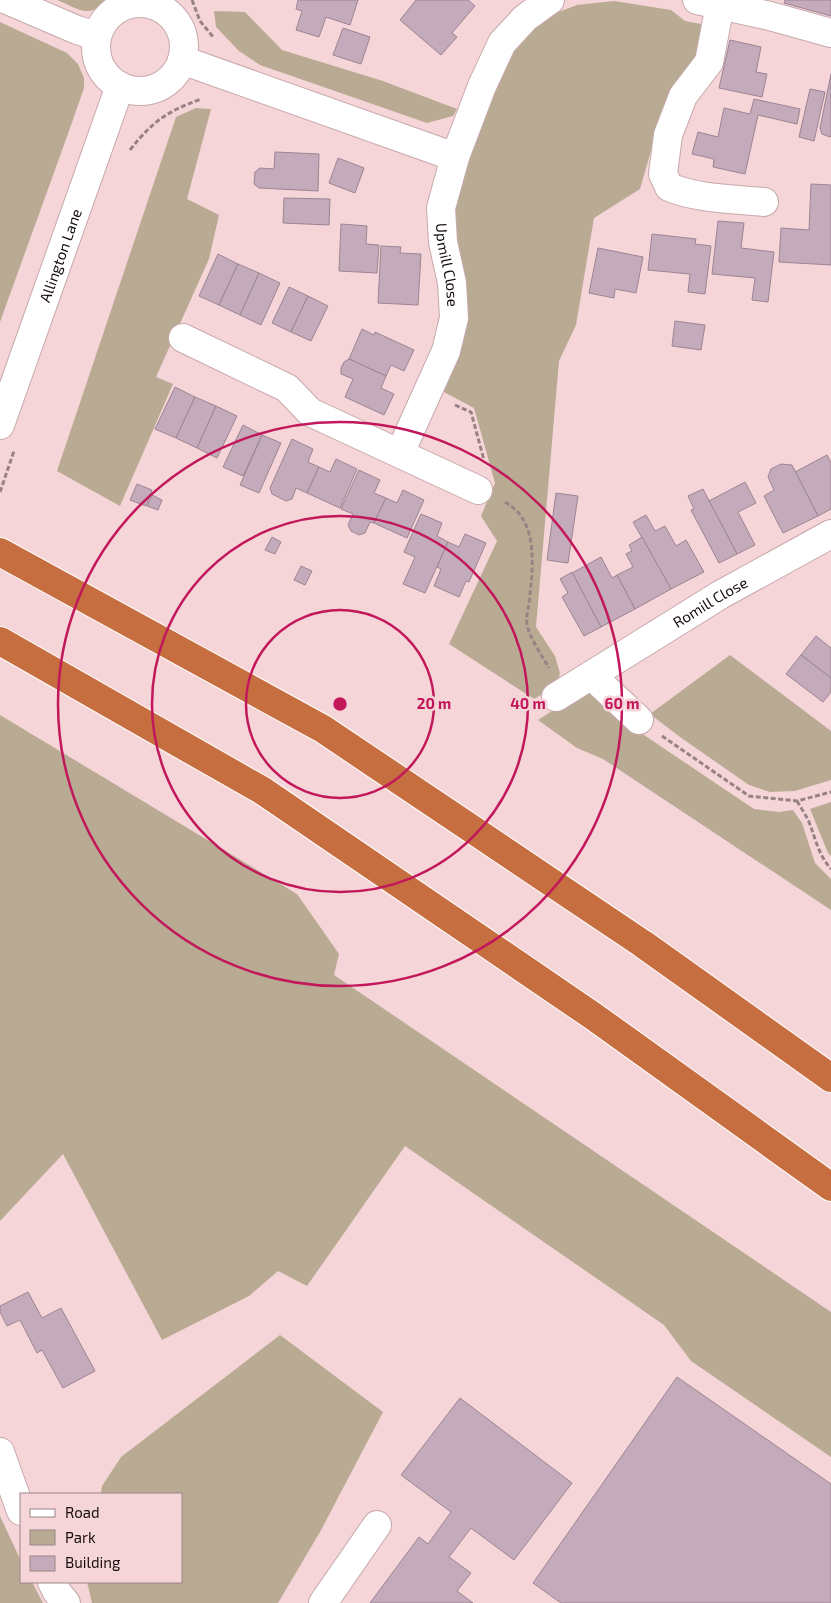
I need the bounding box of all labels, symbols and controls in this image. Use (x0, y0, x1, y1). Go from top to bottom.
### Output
street label: Allington Lane (35, 206, 85, 305)
street label: Upmill Close (433, 222, 462, 307)
street label: Romill Close (669, 573, 750, 631)
text: 20 m (417, 694, 451, 712)
text: 40 m (510, 694, 546, 712)
text: 60 m (605, 694, 639, 712)
centre of rings (331, 695, 349, 713)
legend (20, 1493, 182, 1583)
text: Road (65, 1503, 100, 1521)
text: Park (65, 1528, 96, 1546)
text: Building (65, 1553, 121, 1571)

